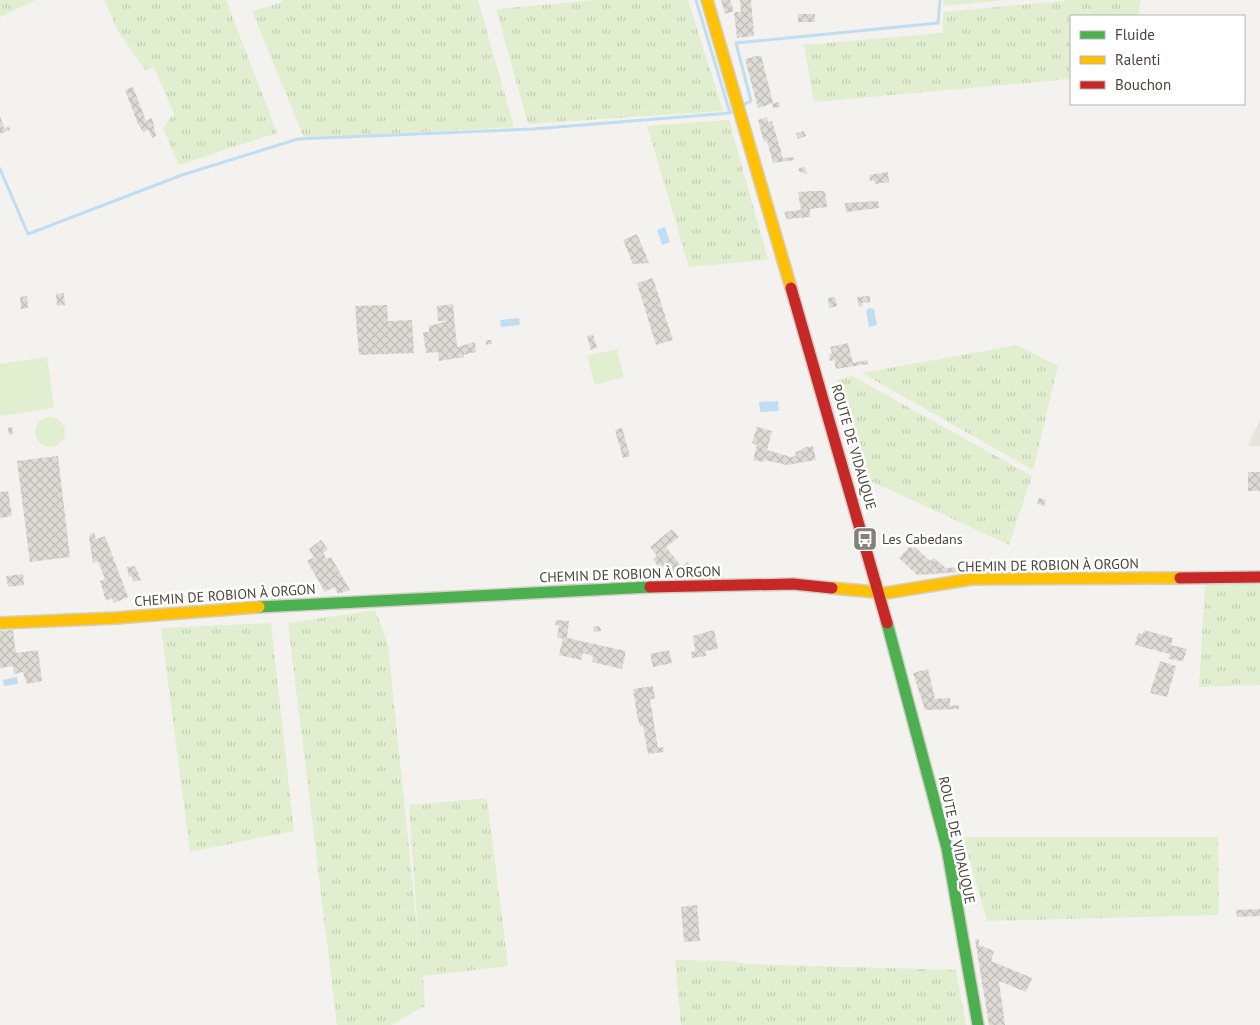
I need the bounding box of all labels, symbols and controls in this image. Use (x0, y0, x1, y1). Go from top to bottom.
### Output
legend (1070, 15, 1245, 105)
text: Fluide (1115, 25, 1155, 44)
text: Ralenti (1115, 50, 1161, 69)
text: Bouchon (1115, 75, 1171, 94)
street label: ROUTE DE VIDAUQUE (827, 382, 881, 512)
bus stop icon: Les Cabedans (852, 526, 878, 552)
place label: Les Cabedans (882, 530, 963, 548)
street label: CHEMIN DE ROBION À ORGON (957, 554, 1139, 576)
street label: CHEMIN DE ROBION À ORGON (539, 562, 721, 586)
street label: CHEMIN DE ROBION À ORGON (134, 580, 316, 610)
street label: ROUTE DE VIDAUQUE (935, 775, 979, 905)

